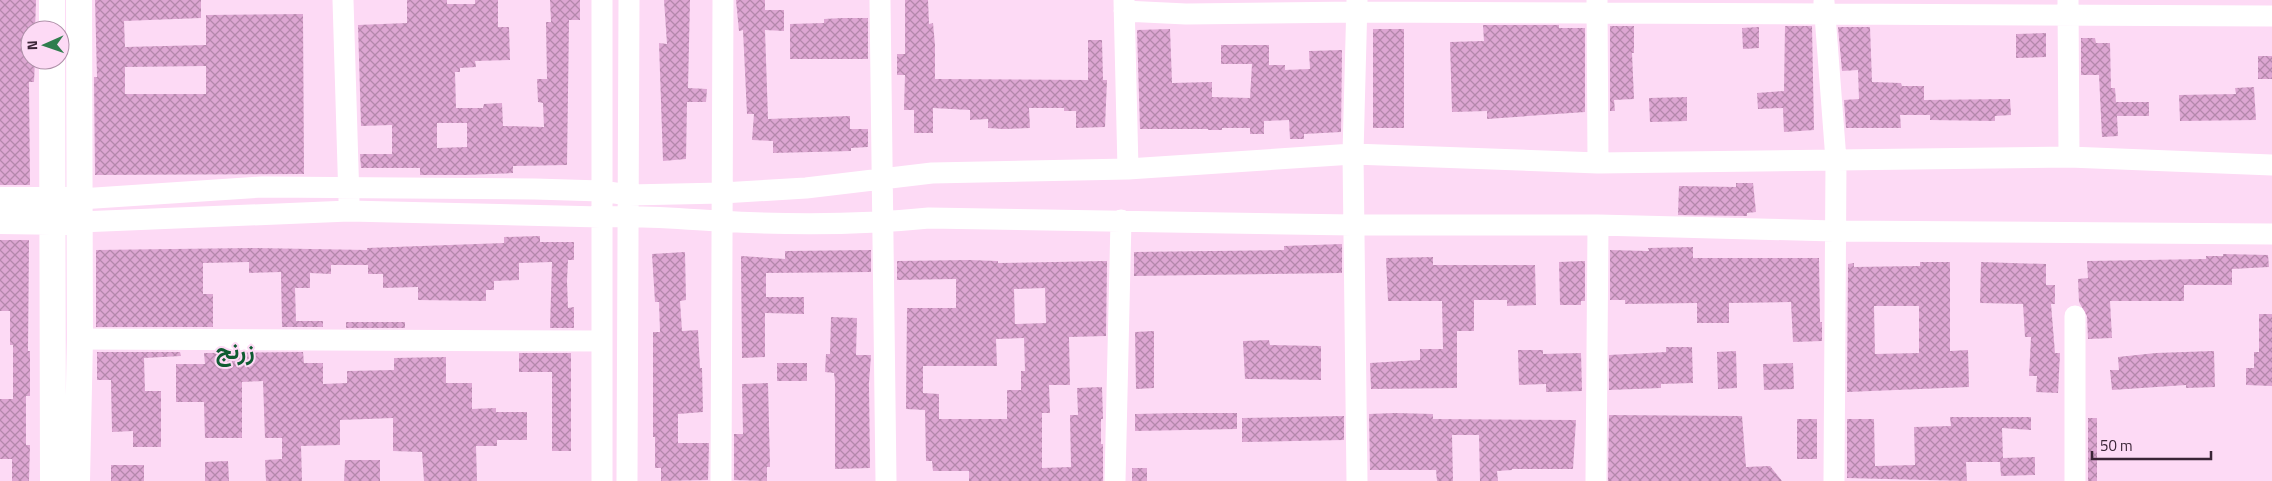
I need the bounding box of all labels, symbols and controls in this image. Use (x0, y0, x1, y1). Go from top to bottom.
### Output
north arrow (20, 20, 70, 70)
text: N (21, 40, 42, 51)
district label: زرنج (215, 332, 255, 368)
scale bar (2092, 428, 2211, 460)
text: 50 m (2100, 434, 2133, 457)

